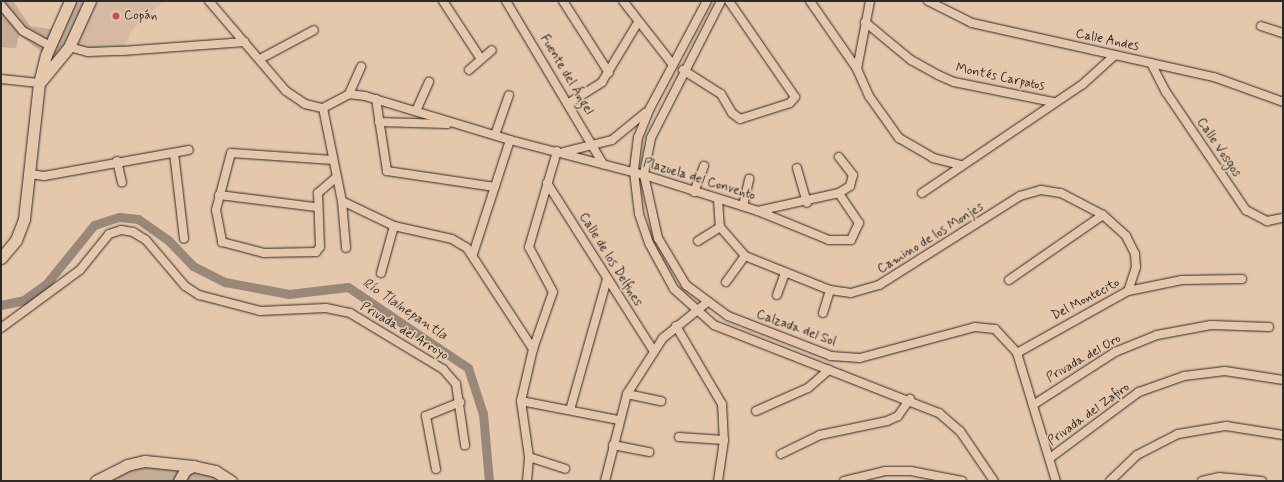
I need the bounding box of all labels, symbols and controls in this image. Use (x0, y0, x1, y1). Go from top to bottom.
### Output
place label: Copán (124, 8, 157, 24)
marker: Copán (111, 11, 121, 21)
street label: Calle Andes (1074, 27, 1140, 55)
street label: Fuente del Ángel (536, 32, 596, 118)
street label: Montés Carpatos (952, 61, 1048, 95)
street label: Calle Vosgos (1192, 115, 1244, 181)
street label: Plazuela del Convento (641, 156, 757, 204)
street label: Camino de los Monjes (875, 200, 987, 278)
street label: Calle de los Delfines (575, 210, 645, 310)
water label: Río Tlalnepantla (359, 274, 451, 344)
street label: Del Montecito (1049, 275, 1123, 325)
street label: Privada del Arroyo (357, 299, 451, 365)
street label: Calzada del Sol (754, 307, 838, 351)
street label: Privada del Oro (1044, 331, 1124, 387)
street label: Privada del Zafiro (1045, 380, 1133, 450)

